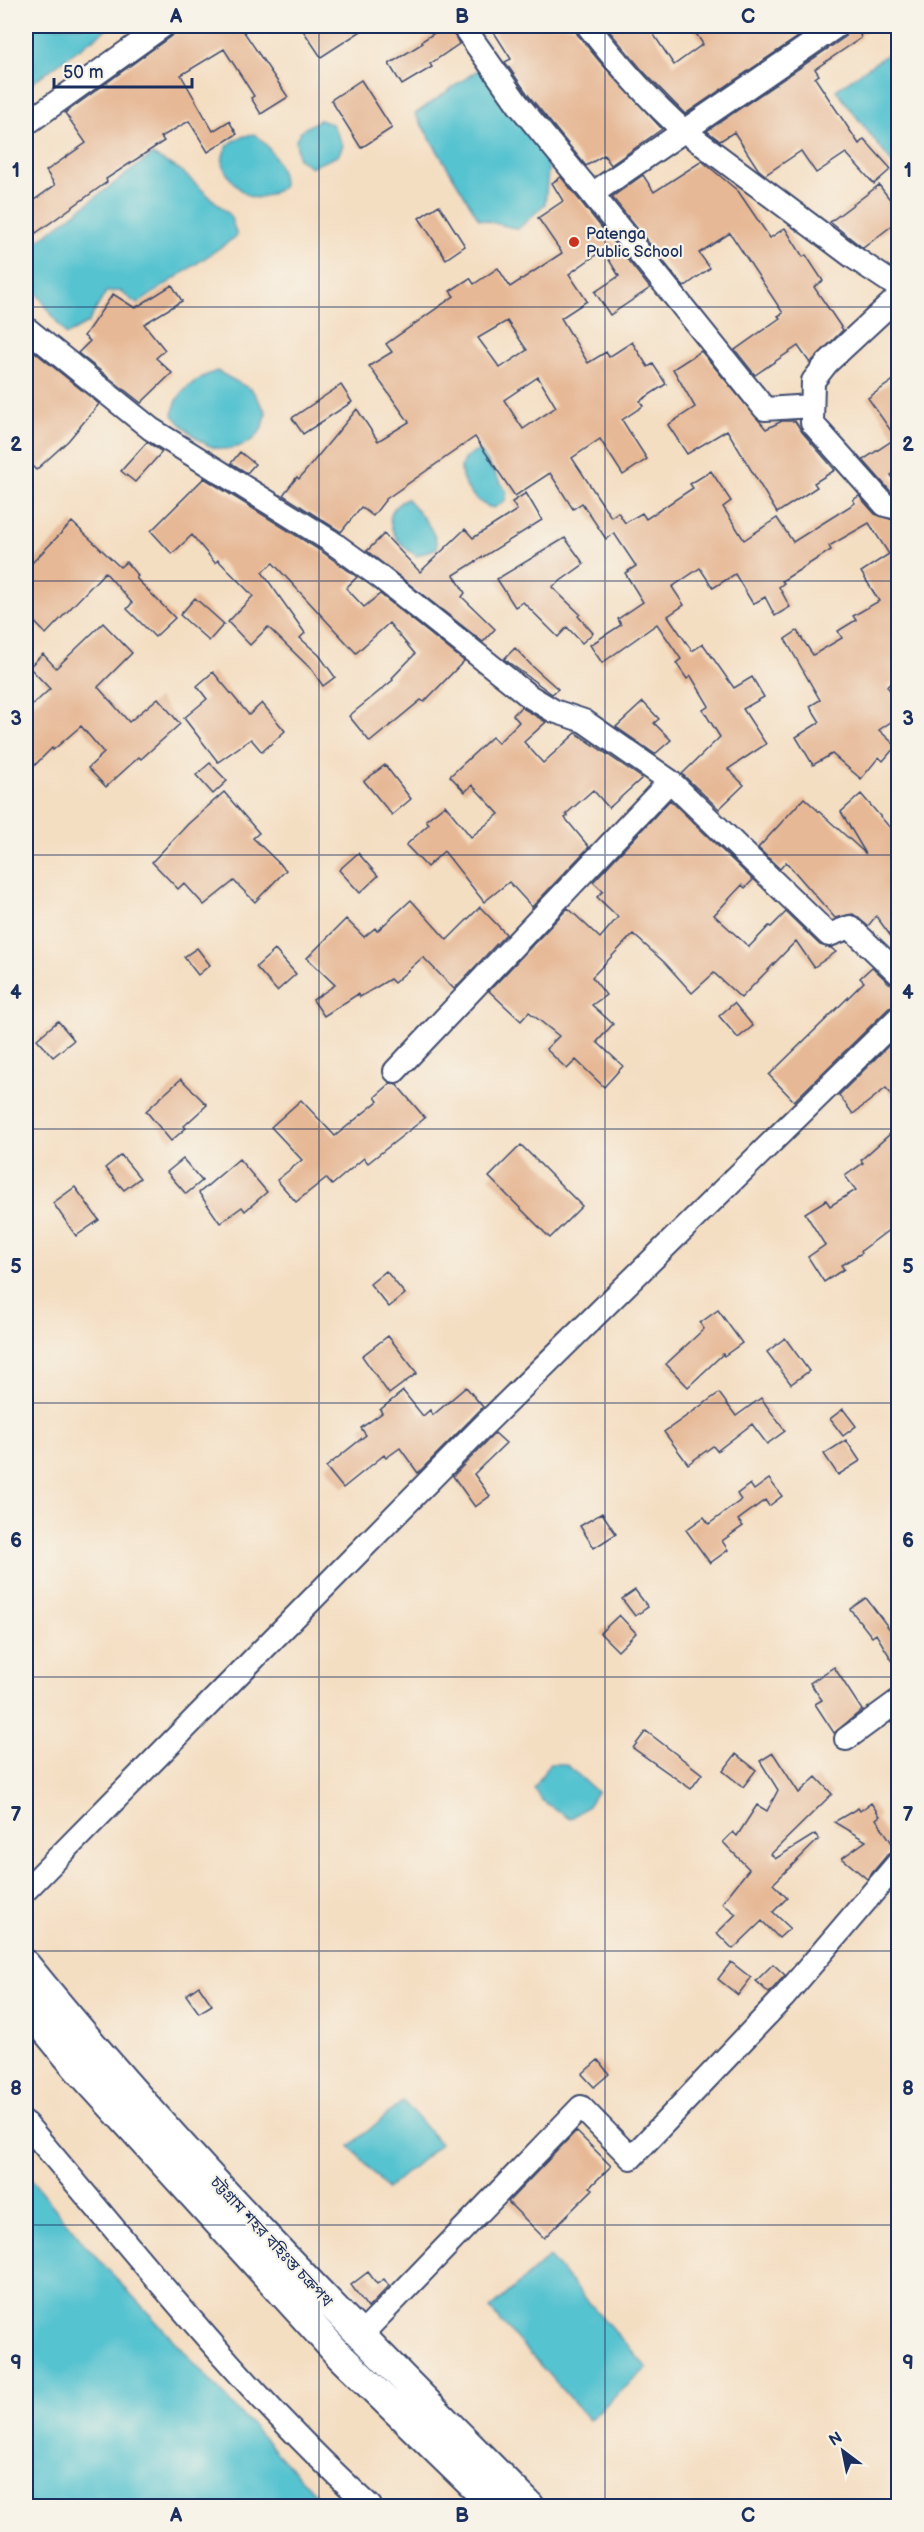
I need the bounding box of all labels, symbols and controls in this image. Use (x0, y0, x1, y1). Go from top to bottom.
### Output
text: A (169, 5, 183, 29)
text: B (455, 5, 469, 29)
text: C (741, 5, 755, 29)
scale bar (54, 51, 192, 89)
text: 50 m (63, 62, 104, 83)
text: 1 (12, 159, 20, 183)
text: 1 (904, 159, 912, 183)
place label: Patenga Public School (586, 225, 683, 262)
marker: Patenga Public School (567, 235, 581, 249)
text: 2 (10, 433, 22, 457)
text: 2 (902, 433, 914, 457)
text: 3 (10, 707, 22, 731)
text: 3 (902, 707, 914, 731)
text: 4 (10, 981, 22, 1005)
text: 4 (902, 981, 914, 1005)
text: 5 (10, 1255, 22, 1279)
text: 5 (902, 1255, 914, 1279)
text: 6 (10, 1529, 22, 1553)
text: 6 (902, 1529, 914, 1553)
text: 7 (10, 1803, 22, 1827)
text: 7 (902, 1803, 914, 1827)
text: 8 (10, 2077, 22, 2101)
text: 8 (902, 2077, 914, 2101)
street label: চট্টগ্রাম শহর বহিঃস্ত চক্রপথ (205, 2172, 337, 2311)
text: 9 (10, 2351, 22, 2375)
text: 9 (902, 2351, 914, 2375)
north arrow (813, 2421, 873, 2481)
text: N (826, 2428, 846, 2451)
text: A (169, 2504, 183, 2528)
text: B (455, 2504, 469, 2528)
text: C (741, 2504, 755, 2528)

